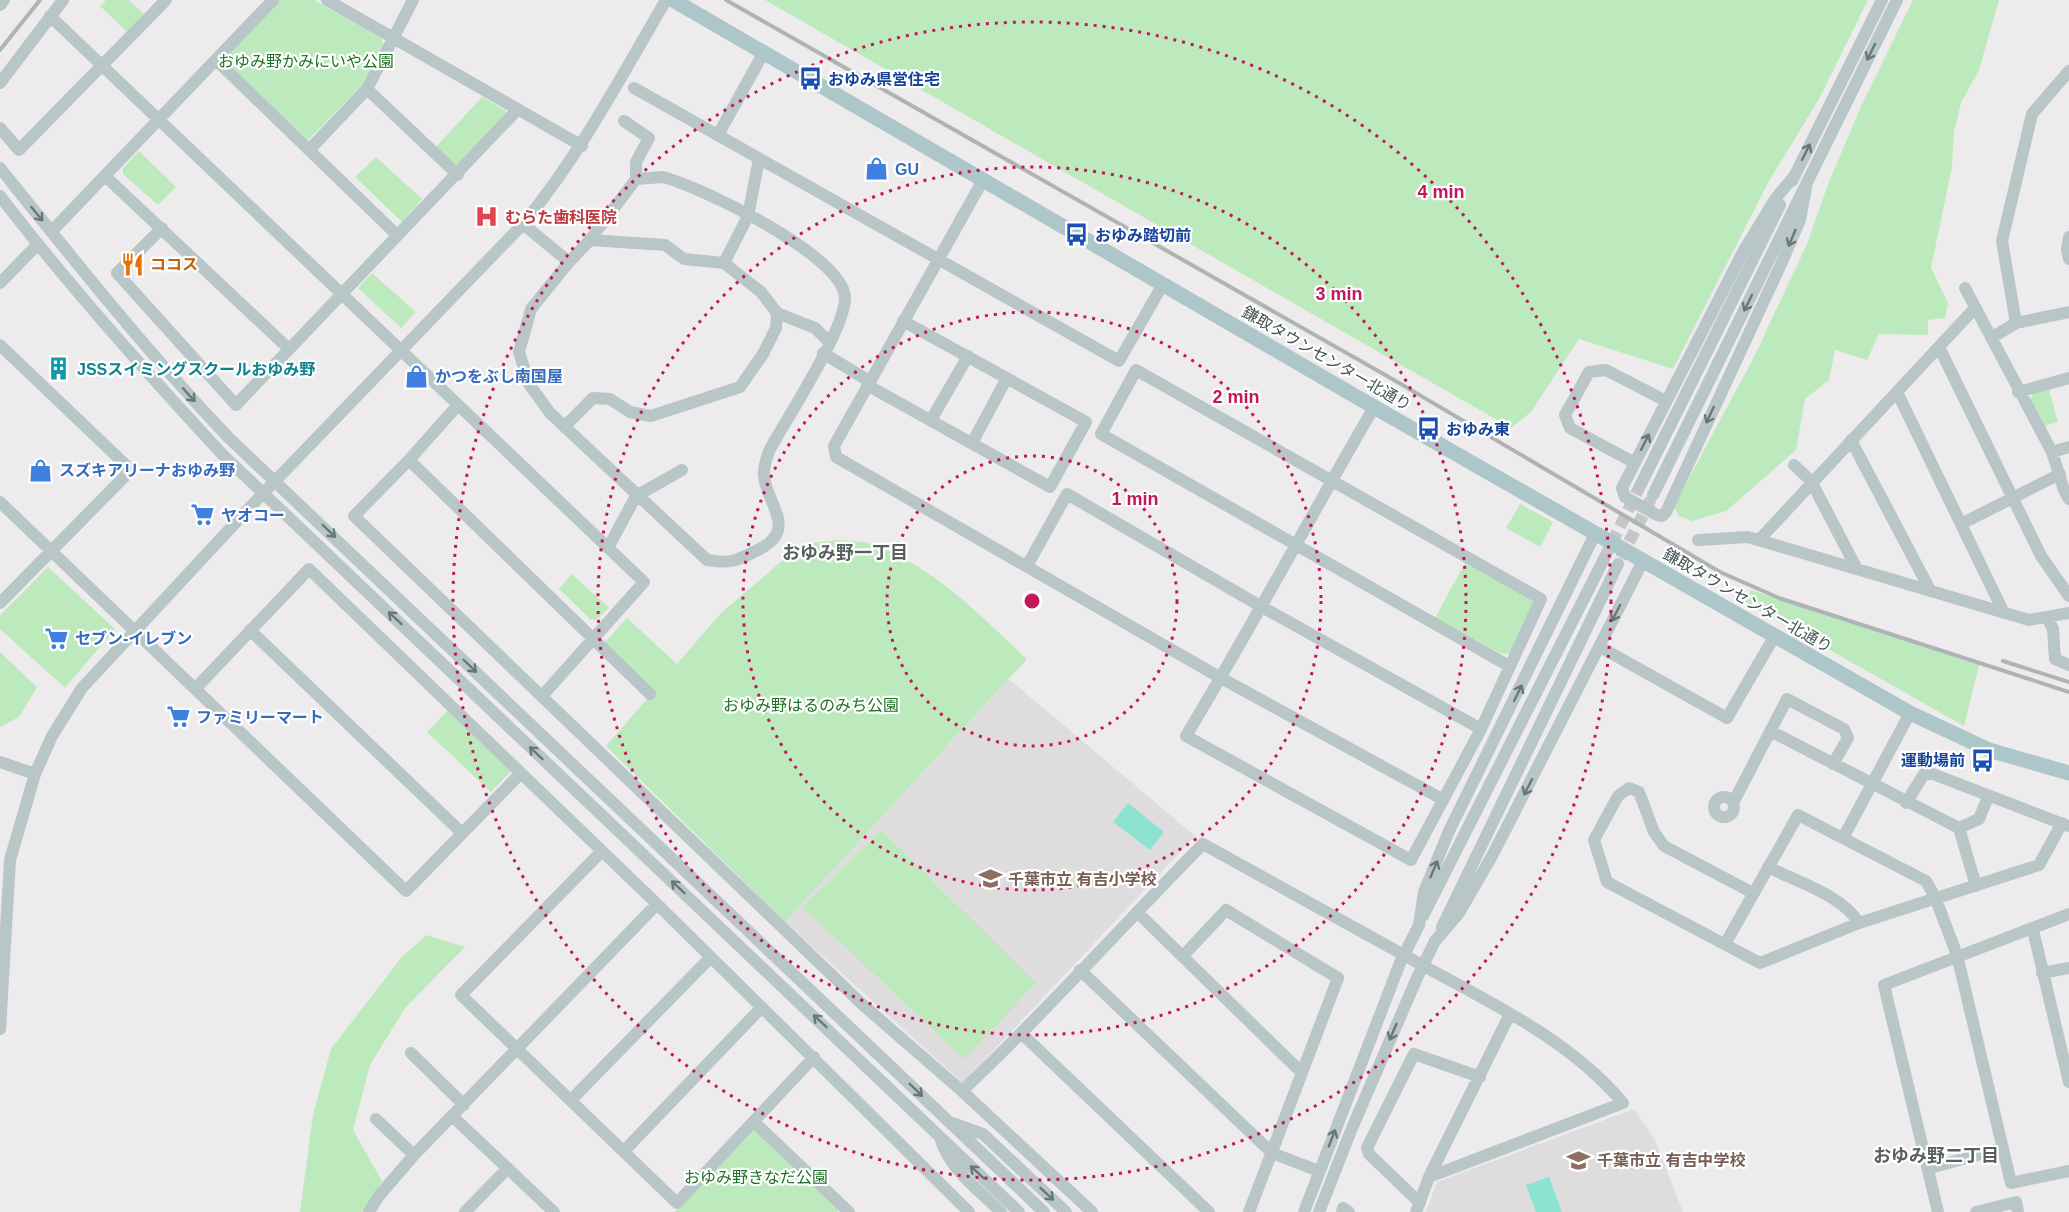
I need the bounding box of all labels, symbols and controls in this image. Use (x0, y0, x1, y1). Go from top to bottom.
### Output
one-way arrow (1865, 43, 1877, 61)
park label: おゆみ野かみにいや公園 (218, 53, 394, 70)
bus stop icon: おゆみ県営住宅 (797, 66, 823, 92)
place label: おゆみ県営住宅 (828, 71, 940, 88)
one-way arrow (1801, 143, 1813, 161)
shop icon: GU (864, 156, 890, 182)
place label: GU (895, 161, 919, 178)
text: 4 min (1417, 182, 1465, 202)
hospital icon: むらた歯科医院 (474, 204, 500, 230)
one-way arrow (30, 206, 43, 222)
place label: むらた歯科医院 (505, 209, 617, 226)
bus stop icon: おゆみ踏切前 (1064, 222, 1090, 248)
place label: おゆみ踏切前 (1095, 227, 1191, 244)
one-way arrow (1786, 228, 1797, 247)
restaurant icon: ココス (119, 251, 145, 277)
place label: ココス (150, 256, 198, 273)
text: 3 min (1315, 284, 1363, 304)
one-way arrow (1741, 293, 1753, 311)
street label: 鎌取タウンセンター北通り (1239, 303, 1414, 414)
building icon: JSSスイミングスクールおゆみ野 (46, 356, 72, 382)
place label: JSSスイミングスクールおゆみ野 (77, 360, 315, 378)
shop icon: かつをぶし南国屋 (404, 363, 430, 389)
place label: かつをぶし南国屋 (435, 368, 563, 385)
text: 2 min (1212, 387, 1260, 407)
one-way arrow (182, 388, 196, 403)
one-way arrow (1704, 405, 1716, 423)
bus stop icon: おゆみ東 (1415, 416, 1441, 442)
place label: おゆみ東 (1446, 421, 1510, 438)
one-way arrow (1639, 434, 1651, 451)
shop icon: スズキアリーナおゆみ野 (28, 457, 54, 483)
place label: スズキアリーナおゆみ野 (59, 462, 235, 479)
text: 1 min (1111, 489, 1159, 509)
supermarket icon: ヤオコー (190, 502, 216, 528)
place label: ヤオコー (221, 507, 285, 524)
one-way arrow (321, 524, 336, 538)
district label: おゆみ野一丁目 (782, 543, 908, 563)
street label: 鎌取タウンセンター北通り (1660, 545, 1835, 656)
centre of rings (1022, 591, 1042, 611)
one-way arrow (1610, 604, 1622, 622)
one-way arrow (388, 612, 403, 626)
supermarket icon: セブン-イレブン (44, 625, 70, 651)
place label: セブン-イレブン (75, 630, 192, 647)
one-way arrow (462, 658, 477, 672)
one-way arrow (1512, 684, 1524, 702)
park label: おゆみ野はるのみち公園 (723, 697, 899, 714)
supermarket icon: ファミリーマート (165, 704, 191, 730)
place label: ファミリーマート (196, 709, 324, 726)
one-way arrow (529, 745, 544, 760)
bus stop icon: 運動場前 (1970, 747, 1996, 773)
place label: 運動場前 (1901, 752, 1965, 769)
one-way arrow (1522, 777, 1533, 795)
one-way arrow (1428, 860, 1440, 878)
school or university icon: 千葉市立 有吉小学校 (977, 866, 1003, 892)
place label: 千葉市立 有吉小学校 (1008, 871, 1156, 888)
one-way arrow (671, 880, 686, 894)
one-way arrow (812, 1014, 827, 1028)
one-way arrow (1387, 1022, 1398, 1040)
one-way arrow (909, 1082, 924, 1097)
one-way arrow (1327, 1129, 1338, 1147)
district label: おゆみ野二丁目 (1873, 1146, 1999, 1166)
school or university icon: 千葉市立 有吉中学校 (1566, 1147, 1592, 1173)
place label: 千葉市立 有吉中学校 (1597, 1152, 1745, 1169)
one-way arrow (969, 1165, 984, 1179)
park label: おゆみ野きなだ公園 (684, 1169, 828, 1186)
one-way arrow (1039, 1187, 1054, 1201)

